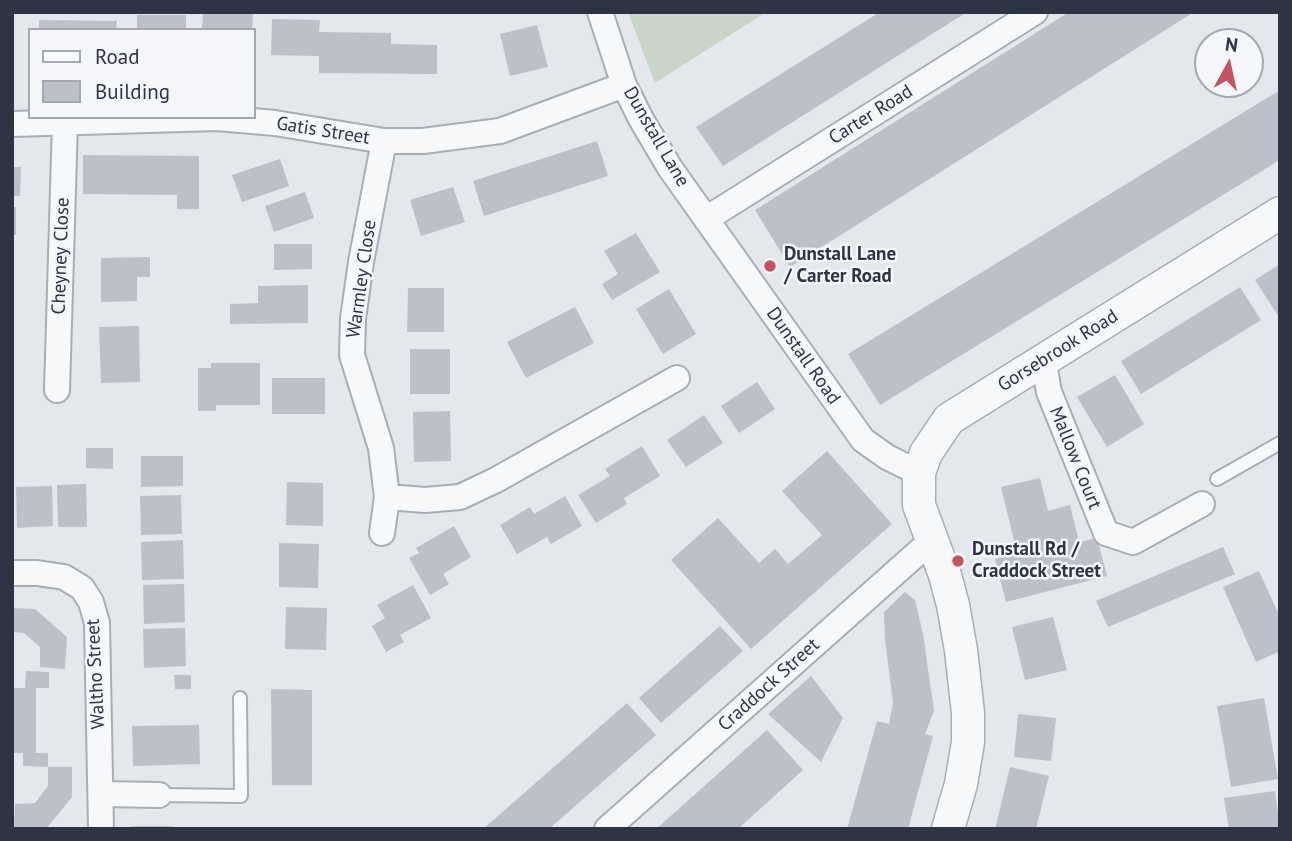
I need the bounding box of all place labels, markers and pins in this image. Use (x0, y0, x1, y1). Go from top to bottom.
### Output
place label: Dunstall Lane / Carter Road (784, 244, 896, 288)
marker: Dunstall Lane / Carter Road (762, 258, 778, 274)
place label: Dunstall Rd / Craddock Street (972, 539, 1101, 583)
marker: Dunstall Rd / Craddock Street (950, 553, 966, 569)

